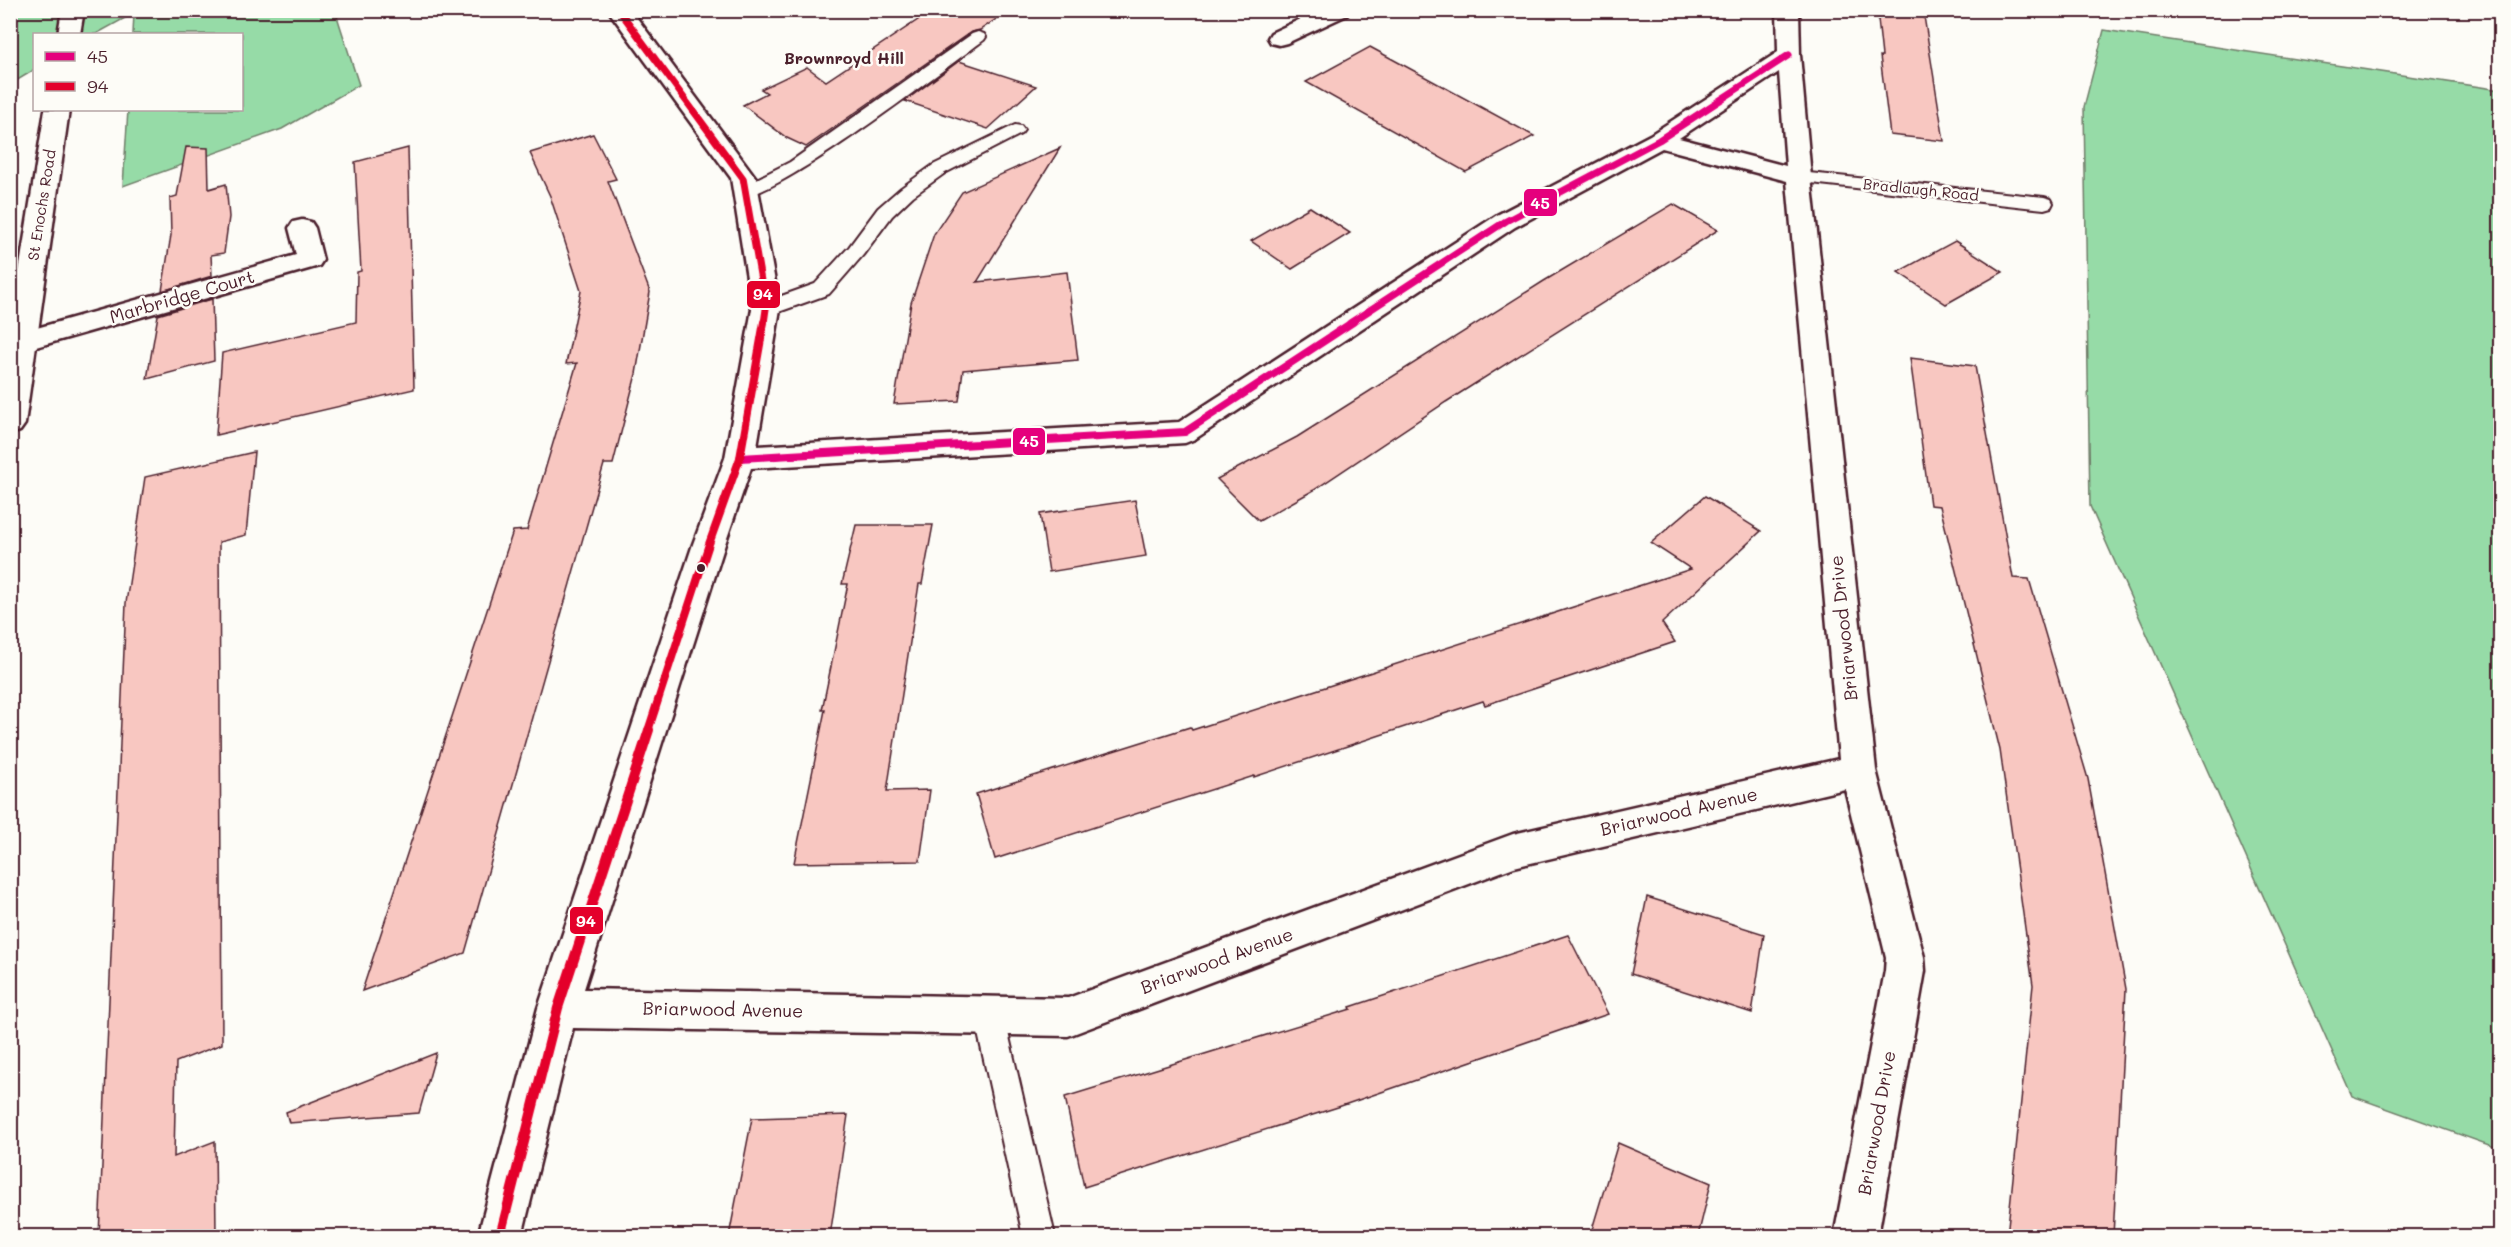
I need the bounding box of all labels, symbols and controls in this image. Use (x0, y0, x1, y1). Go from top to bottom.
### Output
legend (33, 33, 243, 111)
text: 45 (87, 44, 108, 68)
district label: Brownroyd Hill (784, 47, 904, 68)
text: 94 (87, 74, 109, 98)
street label: St Enochs Road (22, 148, 60, 262)
street label: Bradlaugh Road (1862, 173, 1980, 205)
line badge: 45 (1523, 188, 1558, 217)
text: 45 (1530, 192, 1550, 213)
street label: Marbridge Court (106, 264, 257, 328)
line badge: 94 (746, 280, 781, 309)
text: 94 (753, 283, 773, 304)
line badge: 45 (1012, 427, 1046, 456)
text: 45 (1019, 430, 1039, 451)
street label: Briarwood Drive (1823, 554, 1863, 702)
unlabelled marker (695, 562, 707, 574)
street label: Briarwood Avenue (1598, 781, 1760, 841)
line badge: 94 (569, 906, 604, 935)
text: 94 (576, 910, 596, 931)
street label: Briarwood Avenue (1137, 921, 1296, 999)
street label: Briarwood Avenue (642, 996, 804, 1022)
street label: Briarwood Drive (1852, 1049, 1901, 1197)

